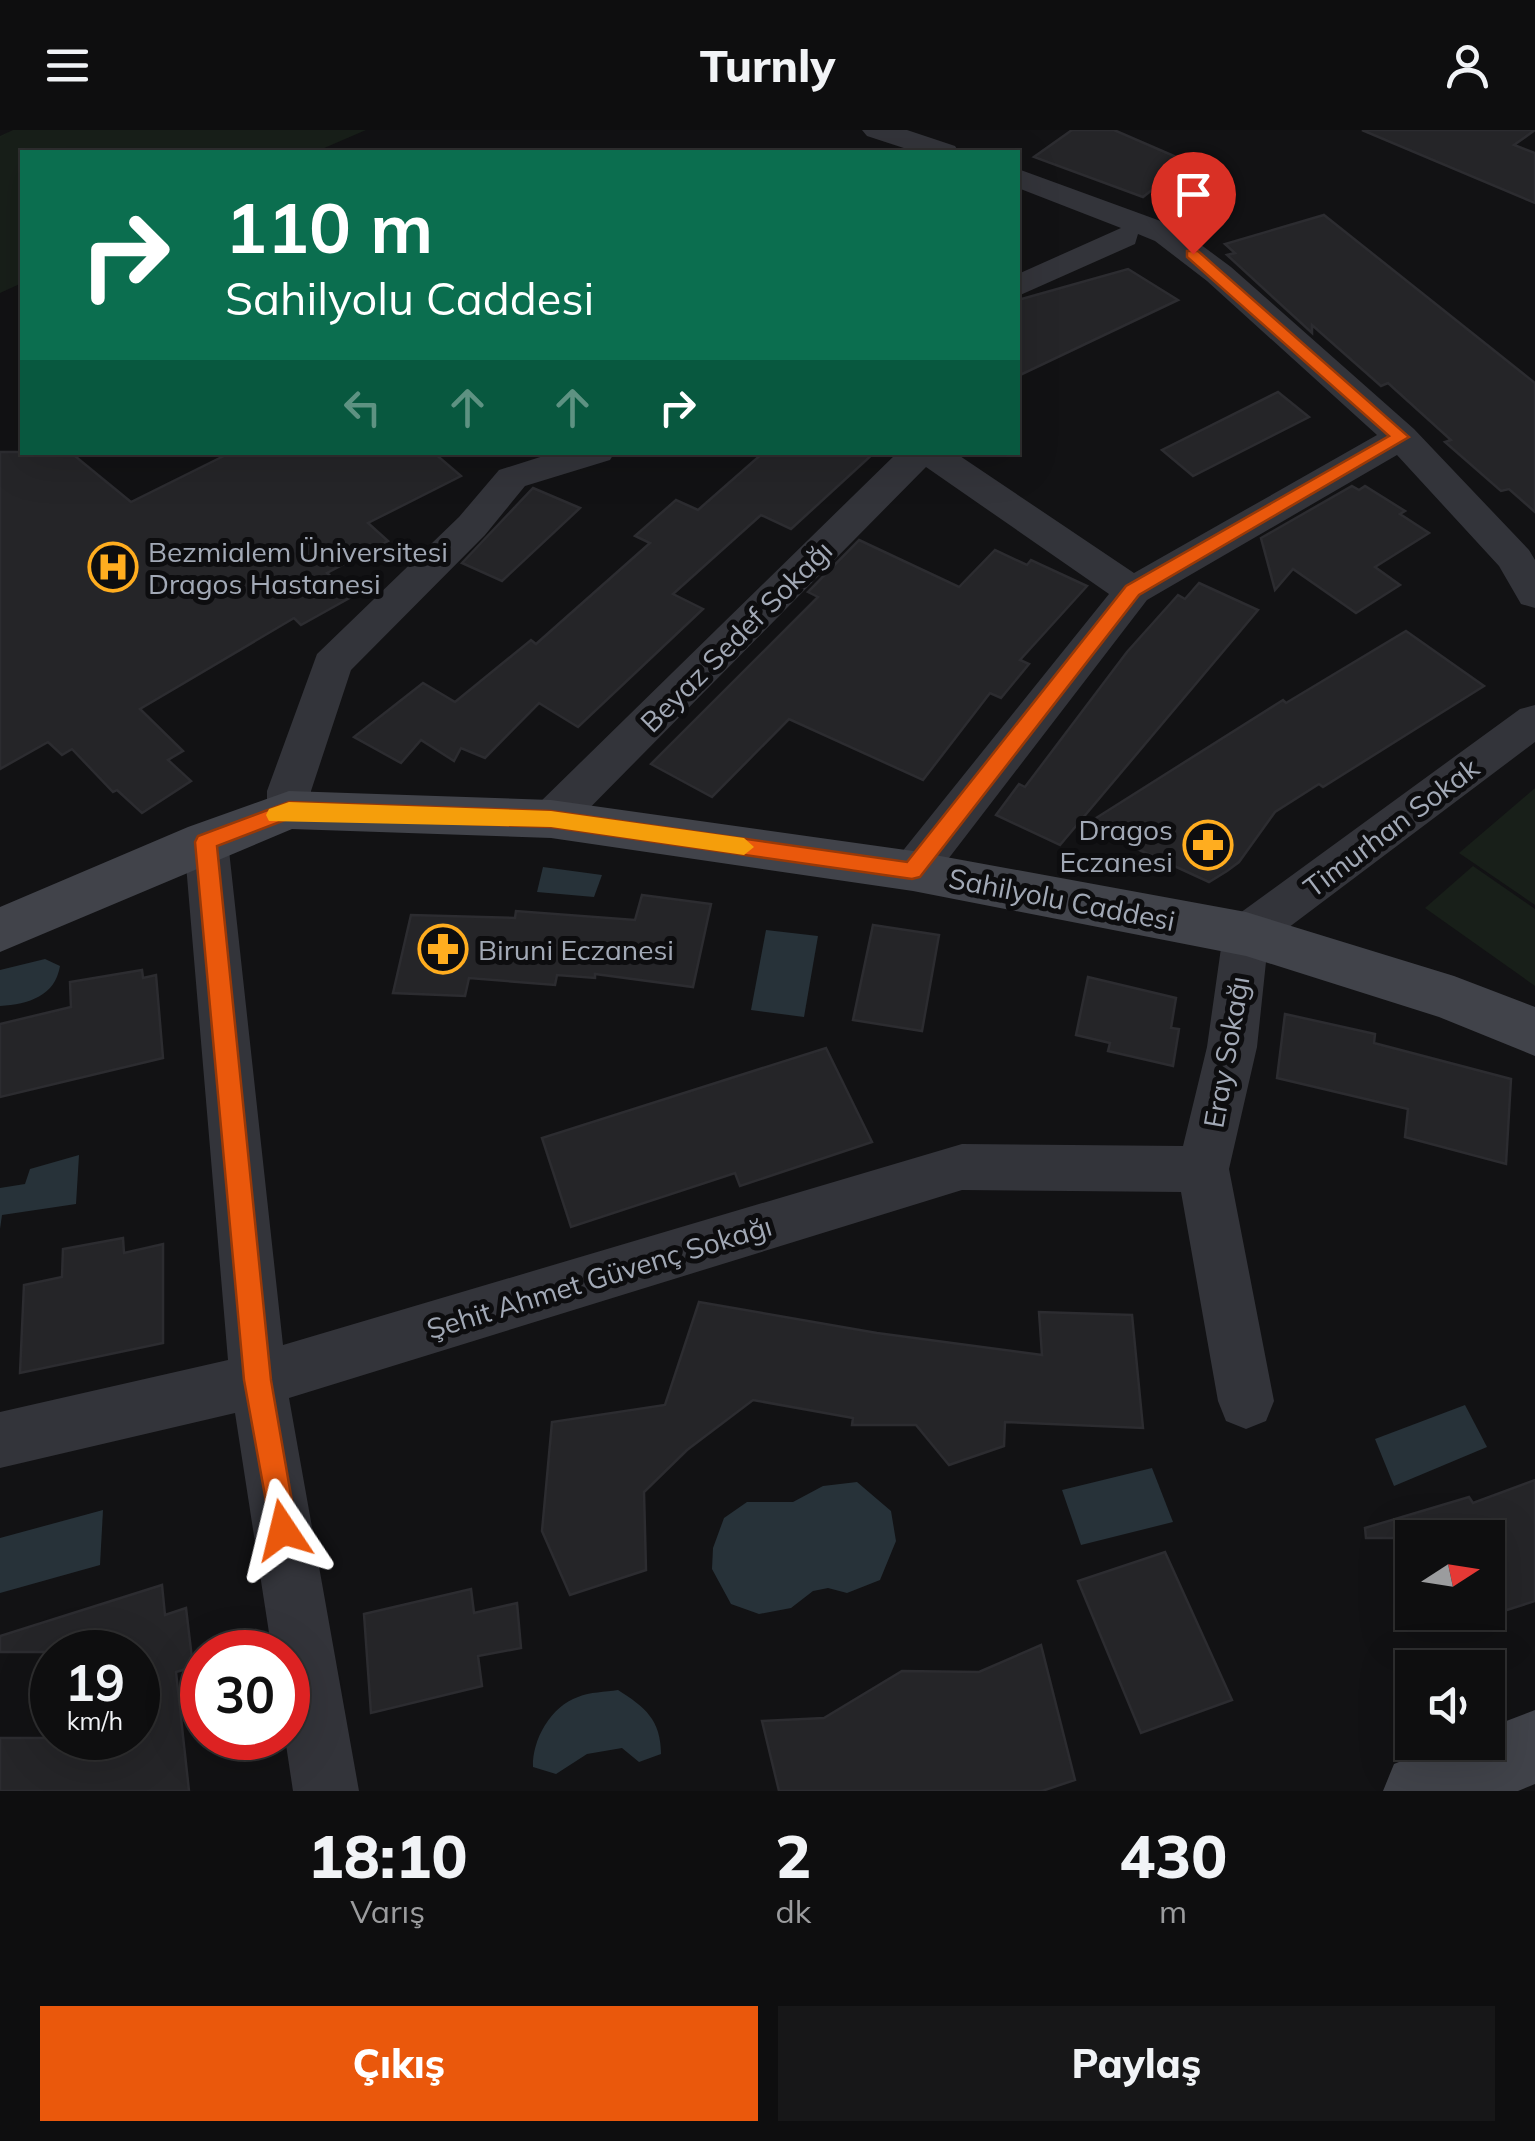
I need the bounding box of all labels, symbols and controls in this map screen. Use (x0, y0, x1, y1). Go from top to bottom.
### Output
text: Turnly (700, 37, 835, 93)
icon: menu (40, 38, 95, 93)
icon: person (1440, 38, 1495, 93)
pin (1151, 152, 1236, 255)
icon: arrive (1166, 167, 1221, 222)
text: 110 m (225, 183, 433, 271)
icon: right (60, 190, 190, 320)
text: Sahilyolu Caddesi (225, 270, 594, 326)
icon: left (335, 380, 390, 435)
icon: ahead (440, 380, 495, 435)
icon: ahead (545, 380, 600, 435)
icon: right (650, 380, 705, 435)
street label: Beyaz Sedef Sokağı (633, 533, 839, 739)
place label: Bezmialem Üniversitesi Dragos Hastanesi (148, 534, 448, 601)
hospital icon: Bezmialem Üniversitesi Dragos Hastanesi (87, 541, 139, 593)
street label: Timurhan Sokak (1296, 749, 1486, 904)
place label: Dragos Eczanesi (1059, 812, 1173, 879)
pharmacy icon: Dragos Eczanesi (1182, 819, 1234, 871)
street label: Sahilyolu Caddesi (946, 860, 1178, 938)
pharmacy icon: Biruni Eczanesi (417, 923, 469, 975)
place label: Biruni Eczanesi (478, 932, 674, 967)
street label: Eray Sokağı (1195, 973, 1257, 1131)
street label: Şehit Ahmet Güvenç Sokağı (422, 1208, 776, 1346)
position arrow (231, 1478, 335, 1582)
north arrow (1395, 1520, 1505, 1630)
map controls (1395, 1520, 1505, 1760)
speed limit sign: 30 (180, 1630, 310, 1760)
button: sound (1395, 1650, 1505, 1760)
text: 19 (65, 1651, 125, 1714)
text: km/h (67, 1705, 123, 1736)
text: 18:10 (308, 1818, 467, 1893)
text: 2 (775, 1818, 811, 1893)
text: 430 (1119, 1818, 1227, 1893)
text: Varış (350, 1891, 425, 1931)
text: dk (775, 1891, 811, 1931)
text: m (1159, 1891, 1187, 1931)
button: Çıkış (40, 2006, 758, 2121)
button: Paylaş (778, 2006, 1495, 2121)

